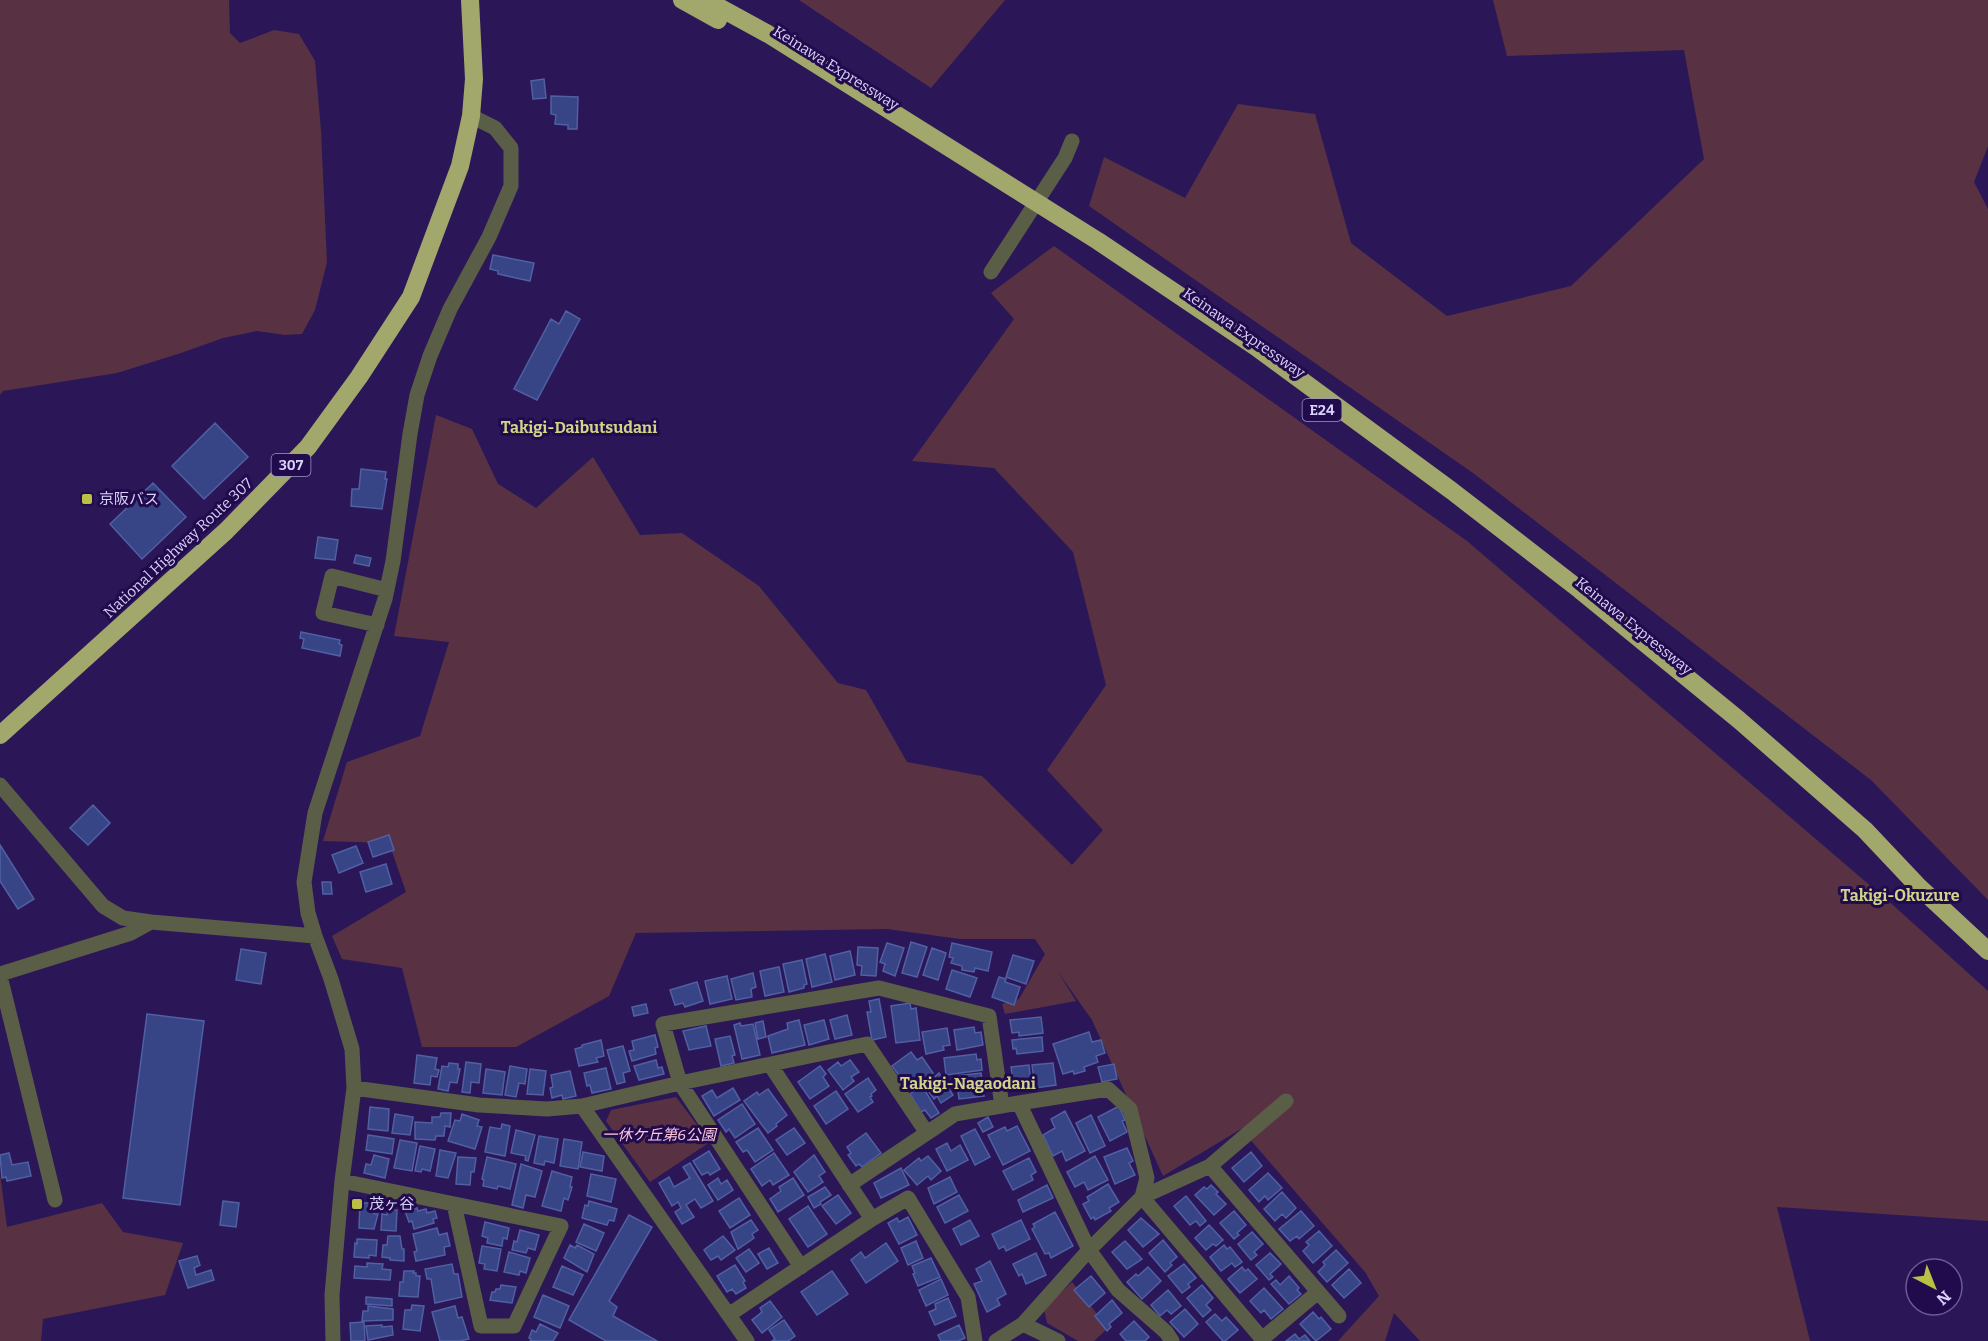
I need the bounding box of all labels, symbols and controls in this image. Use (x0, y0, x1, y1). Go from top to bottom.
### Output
street label: Keinawa Expressway (770, 22, 902, 114)
street label: Keinawa Expressway (1180, 284, 1309, 382)
road number: E24 (1302, 399, 1342, 421)
district label: Takigi-Daibutsudani (501, 418, 657, 437)
road number: 307 (272, 454, 310, 476)
street label: National Highway Route 307 (100, 474, 256, 622)
place label: 京阪バス (99, 490, 159, 508)
marker: 京阪バス (80, 492, 94, 506)
street label: Keinawa Expressway (1572, 573, 1696, 679)
district label: Takigi-Okuzure (1841, 886, 1960, 905)
district label: Takigi-Nagaodani (900, 1074, 1036, 1093)
park label: 一休ケ丘第6公園 (602, 1126, 718, 1144)
place label: 茂ヶ谷 (369, 1195, 414, 1213)
marker: 茂ヶ谷 (350, 1197, 364, 1211)
north arrow (1904, 1257, 1964, 1317)
text: N (1933, 1287, 1955, 1309)

